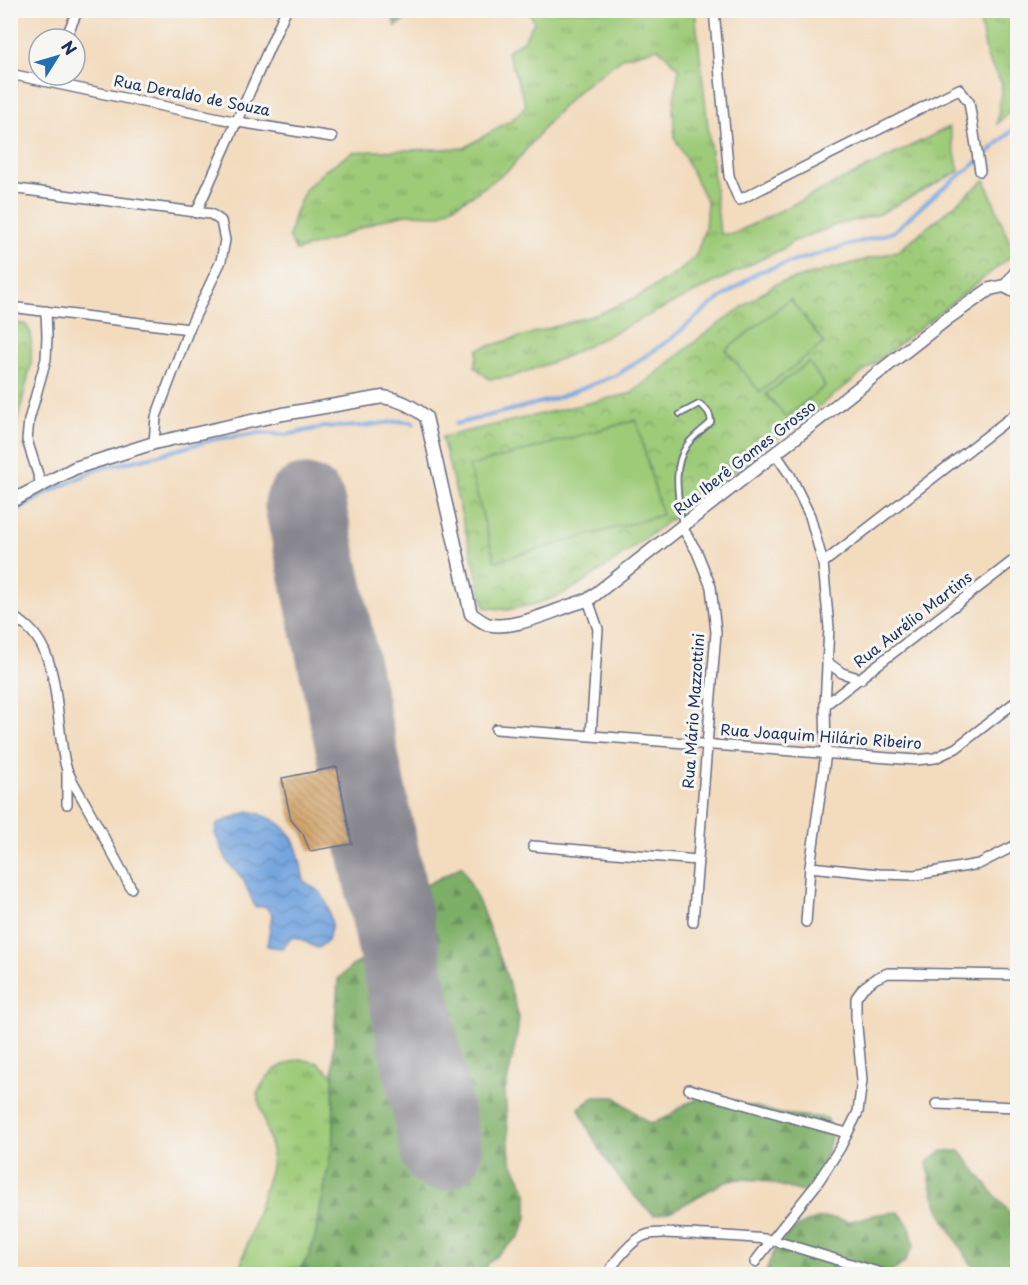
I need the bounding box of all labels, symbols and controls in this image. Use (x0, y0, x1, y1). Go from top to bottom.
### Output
north arrow (27, 27, 87, 87)
text: N (56, 35, 83, 60)
street label: Rua Deraldo de Souza (112, 68, 273, 121)
street label: Rua Iberê Gomes Grosso (668, 394, 820, 520)
street label: Rua Aurélio Martins (848, 565, 976, 672)
street label: Rua Mário Mazzottini (676, 633, 709, 789)
street label: Rua Joaquim Hilário Ribeiro (720, 717, 922, 754)

